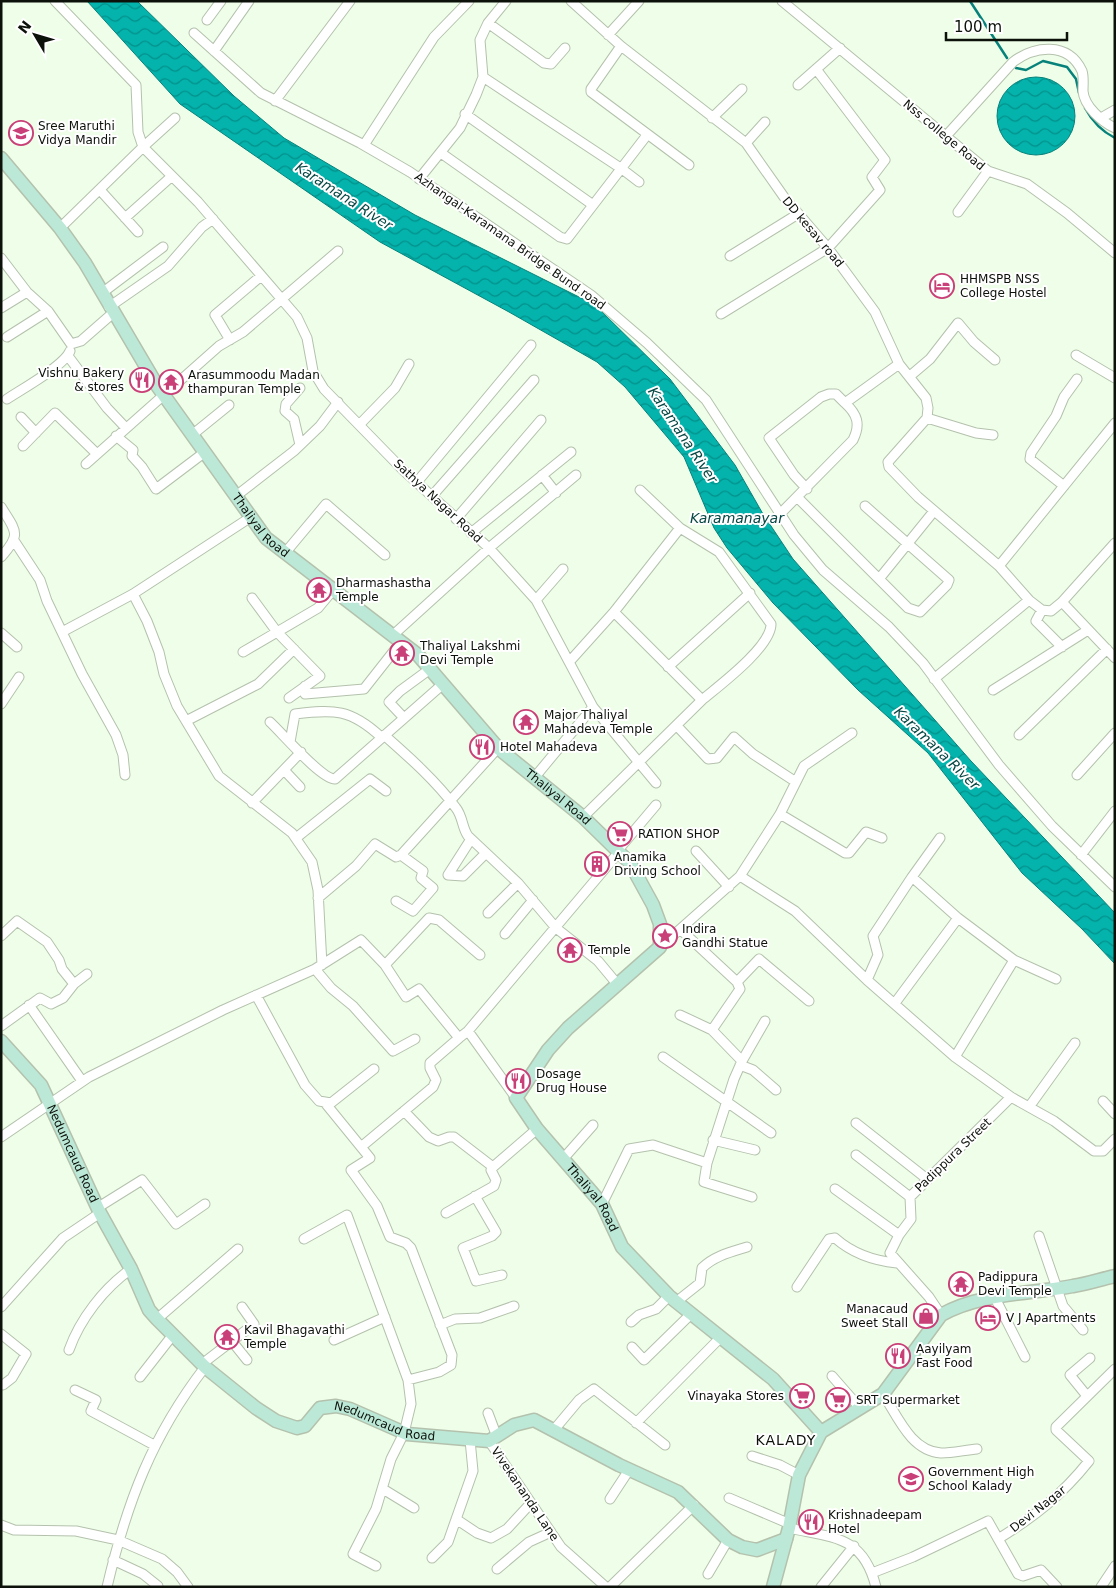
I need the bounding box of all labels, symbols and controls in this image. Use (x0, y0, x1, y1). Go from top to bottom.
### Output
north arrow (10, 10, 60, 60)
scale bar (946, 10, 1067, 42)
text: N (15, 17, 35, 37)
text: 100 m (954, 18, 1002, 36)
street label: Nss college Road (900, 97, 988, 173)
place label: Sree Maruthi Vidya Mandir (38, 119, 116, 147)
school or university icon: Sree Maruthi Vidya Mandir (8, 120, 34, 146)
water label: Karamana River (293, 159, 396, 234)
street label: Azhangal-Karamana Bridge Bund road (412, 169, 608, 313)
street label: DD kesav road (779, 194, 847, 270)
place label: HHMSPB NSS College Hostel (960, 272, 1047, 300)
hotel icon: HHMSPB NSS College Hostel (929, 273, 955, 299)
place label: Vishnu Bakery & stores (38, 366, 124, 394)
restaurant icon: Vishnu Bakery & stores (129, 367, 155, 393)
place label: Arasummoodu Madan thampuran Temple (188, 368, 320, 396)
temple icon: Arasummoodu Madan thampuran Temple (158, 369, 184, 395)
water label: Karamana River (645, 384, 722, 487)
street label: Sathya Nagar Road (391, 456, 485, 546)
street label: Thaliyal Road (229, 490, 292, 560)
water label: Karamanayar (690, 510, 785, 526)
place label: Dharmashastha Temple (335, 576, 431, 604)
temple icon: Dharmashastha Temple (306, 577, 332, 603)
place label: Thaliyal Lakshmi Devi Temple (419, 639, 520, 667)
temple icon: Thaliyal Lakshmi Devi Temple (389, 640, 415, 666)
water label: Karamana River (891, 703, 984, 794)
place label: Major Thaliyal Mahadeva Temple (544, 708, 653, 736)
temple icon: Major Thaliyal Mahadeva Temple (513, 709, 539, 735)
restaurant icon: Hotel Mahadeva (469, 734, 495, 760)
place label: Hotel Mahadeva (500, 740, 598, 754)
street label: Thaliyal Road (522, 765, 594, 828)
supermarket icon: RATION SHOP (607, 821, 633, 847)
place label: RATION SHOP (638, 827, 720, 841)
place label: Anamika Driving School (614, 850, 701, 878)
building icon: Anamika Driving School (584, 851, 610, 877)
place label: Indira Gandhi Statue (682, 922, 768, 950)
place icon: Indira Gandhi Statue (652, 923, 678, 949)
temple icon: Temple (557, 937, 583, 963)
place label: Temple (587, 943, 631, 957)
place label: Dosage Drug House (536, 1067, 607, 1095)
restaurant icon: Dosage Drug House (505, 1068, 531, 1094)
street label: Nedumcaud Road (44, 1102, 101, 1205)
street label: Padippura Street (912, 1115, 994, 1195)
street label: Thaliyal Road (563, 1160, 621, 1234)
place label: Padippura Devi Temple (978, 1270, 1052, 1298)
temple icon: Padippura Devi Temple (948, 1271, 974, 1297)
place label: Manacaud Sweet Stall (841, 1302, 908, 1330)
shop icon: Manacaud Sweet Stall (913, 1303, 939, 1329)
hotel icon: V J Apartments (975, 1305, 1001, 1331)
place label: V J Apartments (1006, 1311, 1096, 1325)
place label: Kavil Bhagavathi Temple (243, 1323, 345, 1351)
temple icon: Kavil Bhagavathi Temple (214, 1324, 240, 1350)
place label: Aayilyam Fast Food (916, 1342, 973, 1370)
restaurant icon: Aayilyam Fast Food (885, 1343, 911, 1369)
supermarket icon: Vinayaka Stores (789, 1383, 815, 1409)
supermarket icon: SRT Supermarket (825, 1387, 851, 1413)
place label: Vinayaka Stores (687, 1389, 784, 1403)
place label: SRT Supermarket (856, 1393, 960, 1407)
street label: Nedumcaud Road (333, 1399, 436, 1443)
district label: KALADY (756, 1432, 816, 1448)
street label: Vivekananda Lane (488, 1444, 562, 1544)
place label: Government High School Kalady (928, 1465, 1034, 1493)
school or university icon: Government High School Kalady (898, 1466, 924, 1492)
street label: Devi Nagar (1007, 1483, 1069, 1535)
place label: Krishnadeepam Hotel (828, 1508, 922, 1536)
restaurant icon: Krishnadeepam Hotel (798, 1509, 824, 1535)

